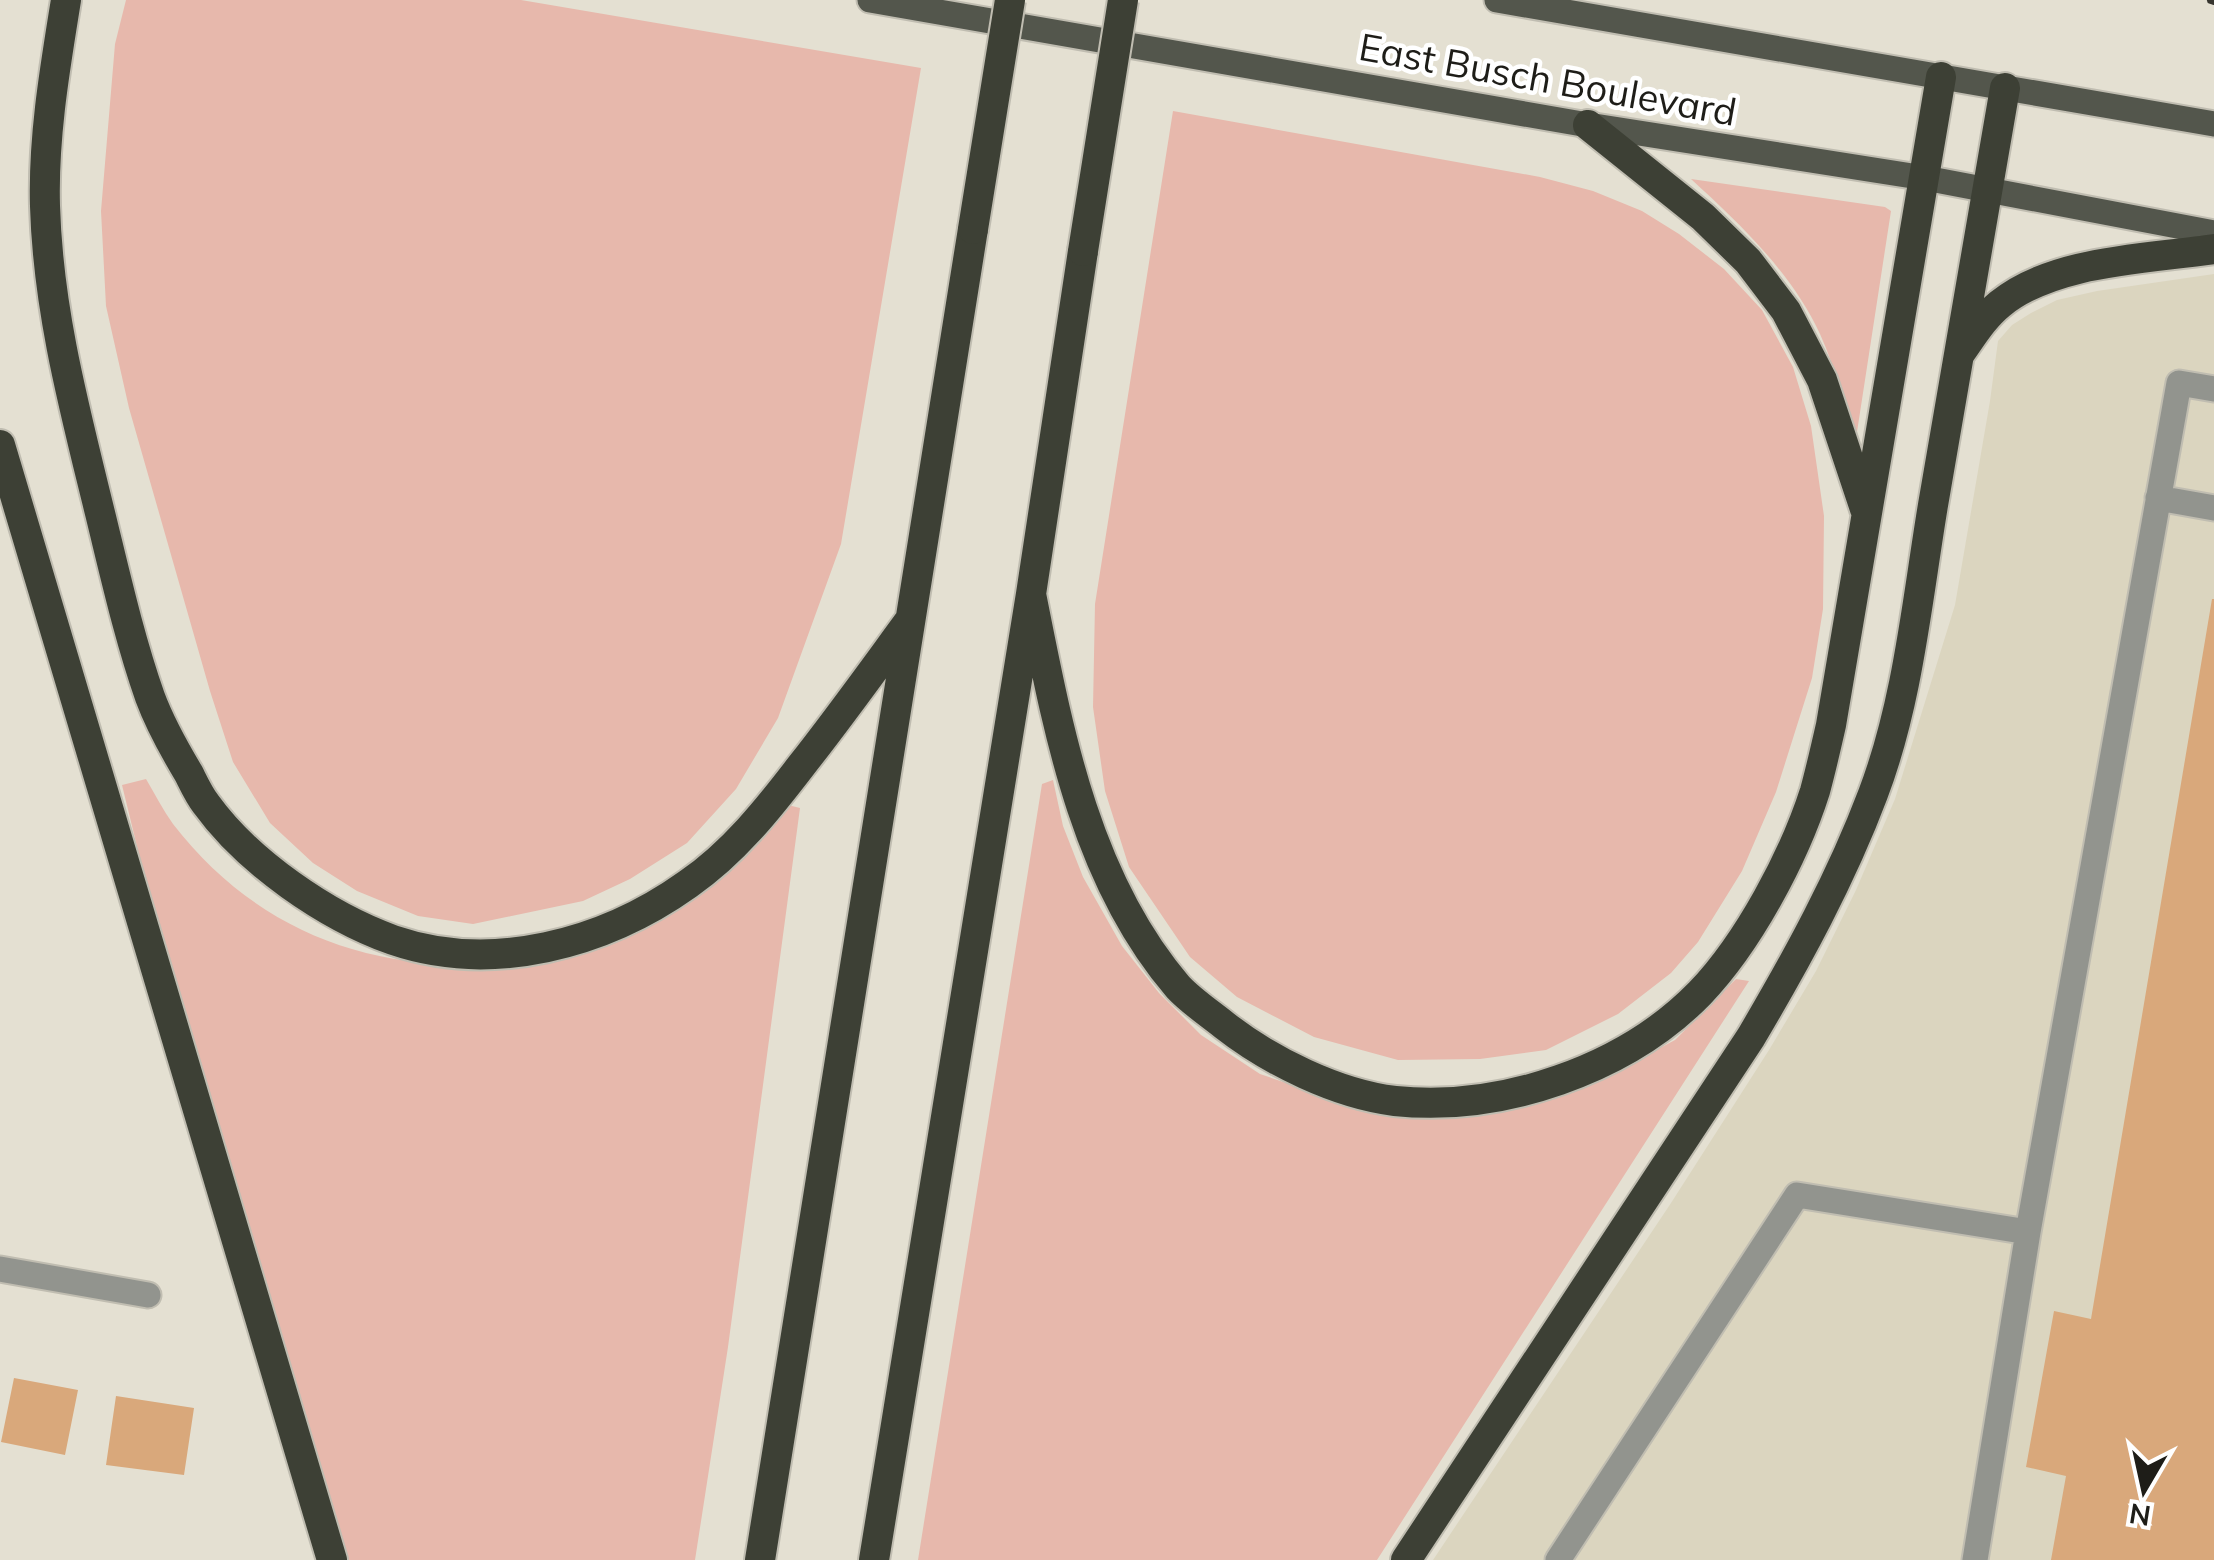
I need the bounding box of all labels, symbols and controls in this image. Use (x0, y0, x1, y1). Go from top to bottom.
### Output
street label: East Busch Boulevard (1356, 22, 1740, 136)
north arrow (2094, 1440, 2194, 1540)
text: N (2127, 1496, 2153, 1534)

